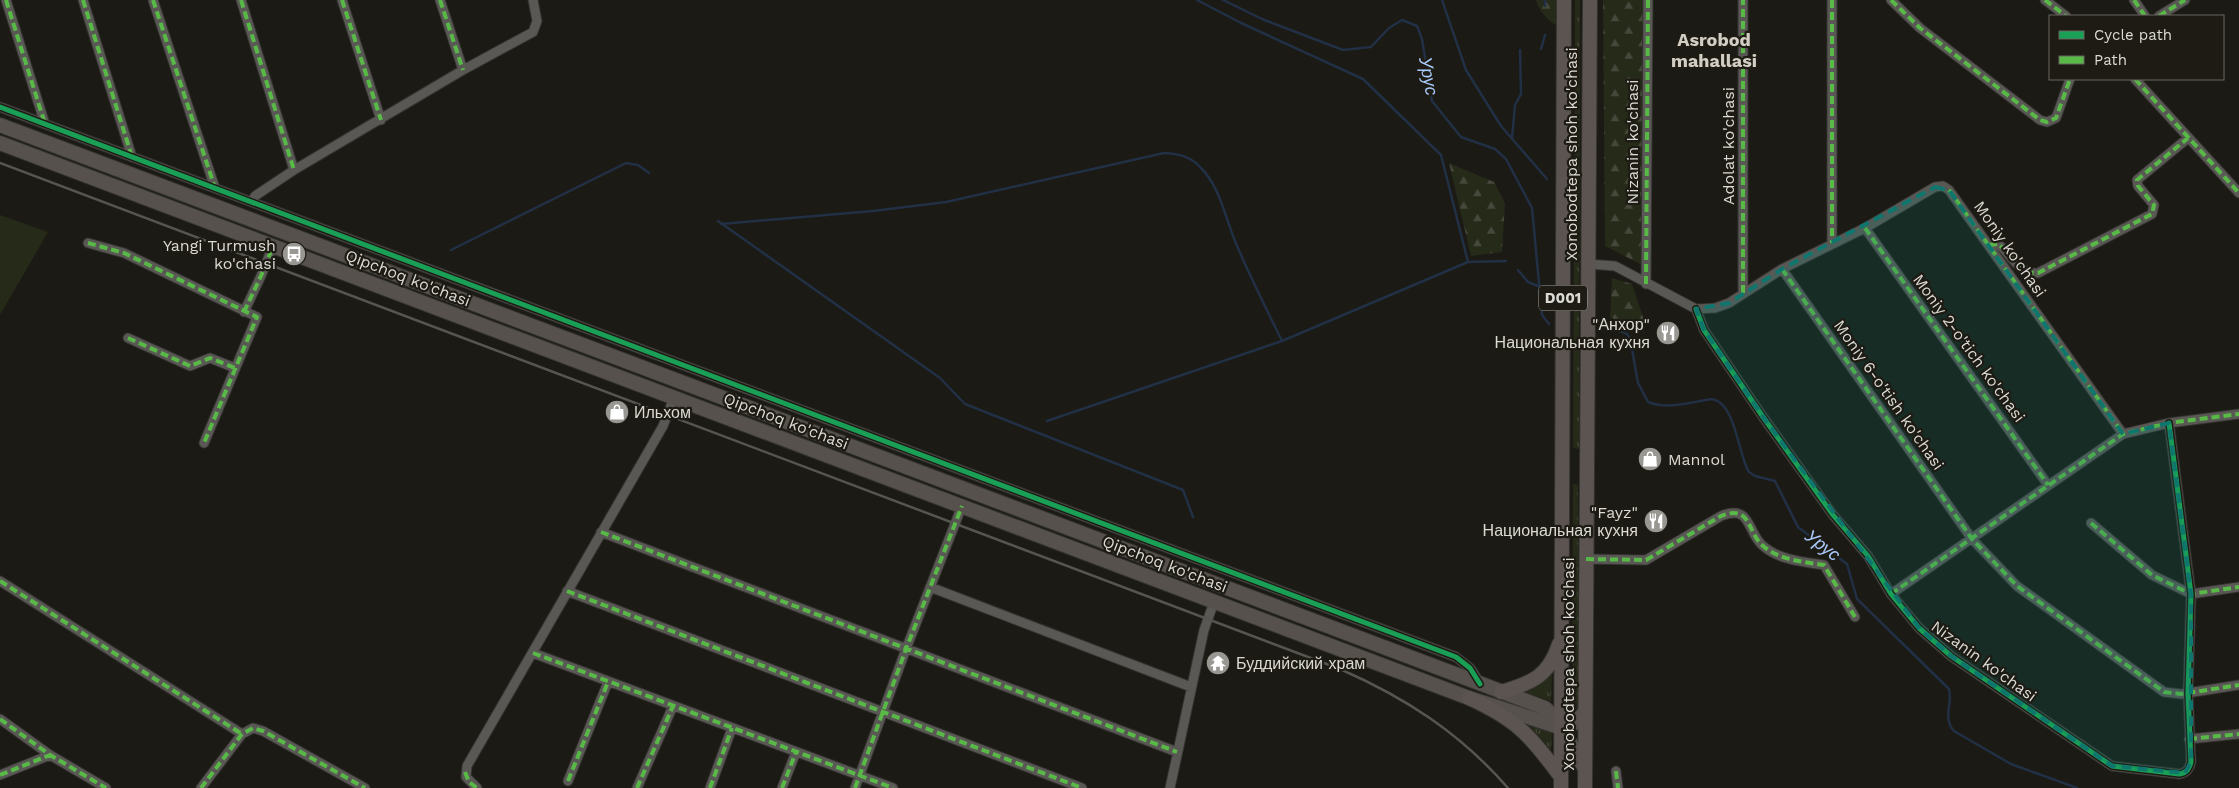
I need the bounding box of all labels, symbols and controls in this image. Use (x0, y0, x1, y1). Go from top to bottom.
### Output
legend (2049, 15, 2224, 80)
text: Cycle path (2094, 26, 2172, 44)
district label: Asrobod mahallasi (1671, 29, 1757, 71)
street label: Xonobodtepa shoh ko'chasi (1562, 47, 1581, 261)
text: Path (2094, 51, 2127, 69)
water label: Урус (1415, 54, 1443, 97)
street label: Nizanin ko'chasi (1623, 79, 1642, 205)
street label: Adolat ko'chasi (1719, 87, 1738, 205)
street label: Moniy ko'chasi (1970, 197, 2050, 301)
place label: Yangi Turmush ko'chasi (163, 236, 276, 273)
bus stop icon: Yangi Turmush ko'chasi (281, 241, 307, 267)
street label: Qipchoq ko'chasi (343, 245, 473, 311)
street label: Moniy 2-o'tich ko'chasi (1909, 270, 2029, 426)
road number: D001 (1539, 286, 1587, 310)
place label: "Анхор" Национальная кухня (1495, 315, 1650, 352)
street label: Moniy 6-o'tish ko'chasi (1830, 316, 1948, 474)
restaurant icon: "Анхор" Национальная кухня (1655, 320, 1681, 346)
street label: Qipchoq ko'chasi (721, 388, 851, 454)
shop icon: Ильхом (604, 399, 630, 425)
place label: Ильхом (634, 403, 691, 422)
shop icon: Mannol (1637, 446, 1663, 472)
place label: Mannol (1668, 450, 1725, 469)
place label: "Fayz" Национальная кухня (1483, 503, 1638, 540)
restaurant icon: "Fayz" Национальная кухня (1643, 508, 1669, 534)
water label: Урус (1800, 524, 1845, 565)
street label: Qipchoq ko'chasi (1100, 531, 1230, 597)
street label: Xonobodtepa shoh ko'chasi (1559, 557, 1578, 771)
street label: Nizanin ko'chasi (1928, 617, 2040, 705)
temple icon: Буддийский храм (1205, 650, 1231, 676)
place label: Буддийский храм (1236, 654, 1365, 673)

